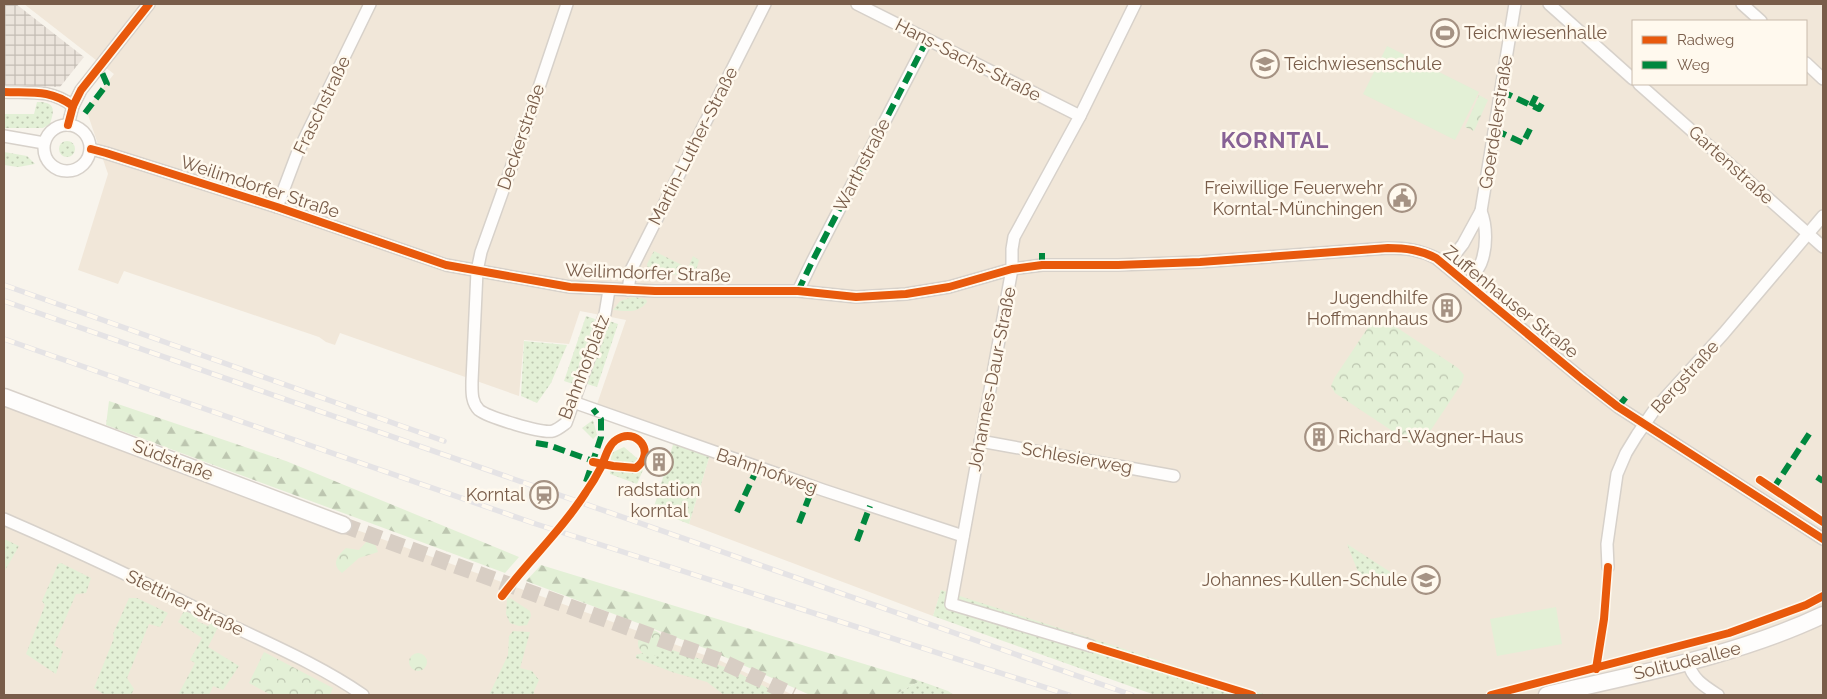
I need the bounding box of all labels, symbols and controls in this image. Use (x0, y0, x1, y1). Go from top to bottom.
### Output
street label: Hans-Sachs-Straße (892, 14, 1045, 106)
sports icon: Teichwiesenhalle (1430, 18, 1460, 48)
legend (1632, 20, 1807, 85)
place label: Teichwiesenhalle (1464, 22, 1608, 43)
text: Radweg (1677, 31, 1734, 49)
school or university icon: Teichwiesenschule (1250, 49, 1280, 79)
street label: Fraschstraße (289, 52, 354, 157)
place label: Teichwiesenschule (1284, 53, 1442, 74)
street label: Goerdelerstraße (1475, 53, 1517, 190)
text: Weg (1677, 56, 1710, 74)
street label: Martin-Luther-Straße (644, 63, 742, 228)
street label: Deckerstraße (493, 81, 549, 193)
street label: Warthstraße (829, 114, 894, 215)
street label: Gartenstraße (1684, 121, 1779, 209)
district label: KORNTAL (1221, 127, 1329, 153)
street label: Weilimdorfer Straße (178, 151, 343, 222)
place label: Freiwillige Feuerwehr Korntal-Münchingen (1204, 177, 1384, 219)
public building icon: Freiwillige Feuerwehr Korntal-Münchingen (1387, 183, 1417, 213)
street label: Zuffenhauser Straße (1440, 241, 1583, 363)
street label: Weilimdorfer Straße (565, 259, 732, 286)
street label: Johannes-Daur-Straße (963, 285, 1020, 473)
place label: Jugendhilfe Hoffmannhaus (1307, 287, 1428, 329)
building icon: Jugendhilfe Hoffmannhaus (1432, 293, 1462, 323)
street label: Bahnhofplatz (554, 311, 613, 422)
street label: Bergstraße (1646, 335, 1723, 418)
building icon: Richard-Wagner-Haus (1304, 422, 1334, 452)
place label: Richard-Wagner-Haus (1338, 426, 1524, 447)
street label: Südstraße (130, 435, 217, 485)
street label: Schlesierweg (1020, 437, 1134, 478)
street label: Bahnhofweg (714, 443, 821, 498)
building icon: radstation korntal (644, 447, 674, 477)
place label: radstation korntal (618, 479, 700, 521)
station icon: Korntal (529, 480, 559, 510)
place label: Korntal (466, 484, 525, 505)
street label: Stettiner Straße (123, 565, 248, 640)
school or university icon: Johannes-Kullen-Schule (1411, 565, 1441, 595)
place label: Johannes-Kullen-Schule (1202, 569, 1407, 590)
street label: Solitudeallee (1631, 637, 1743, 684)

